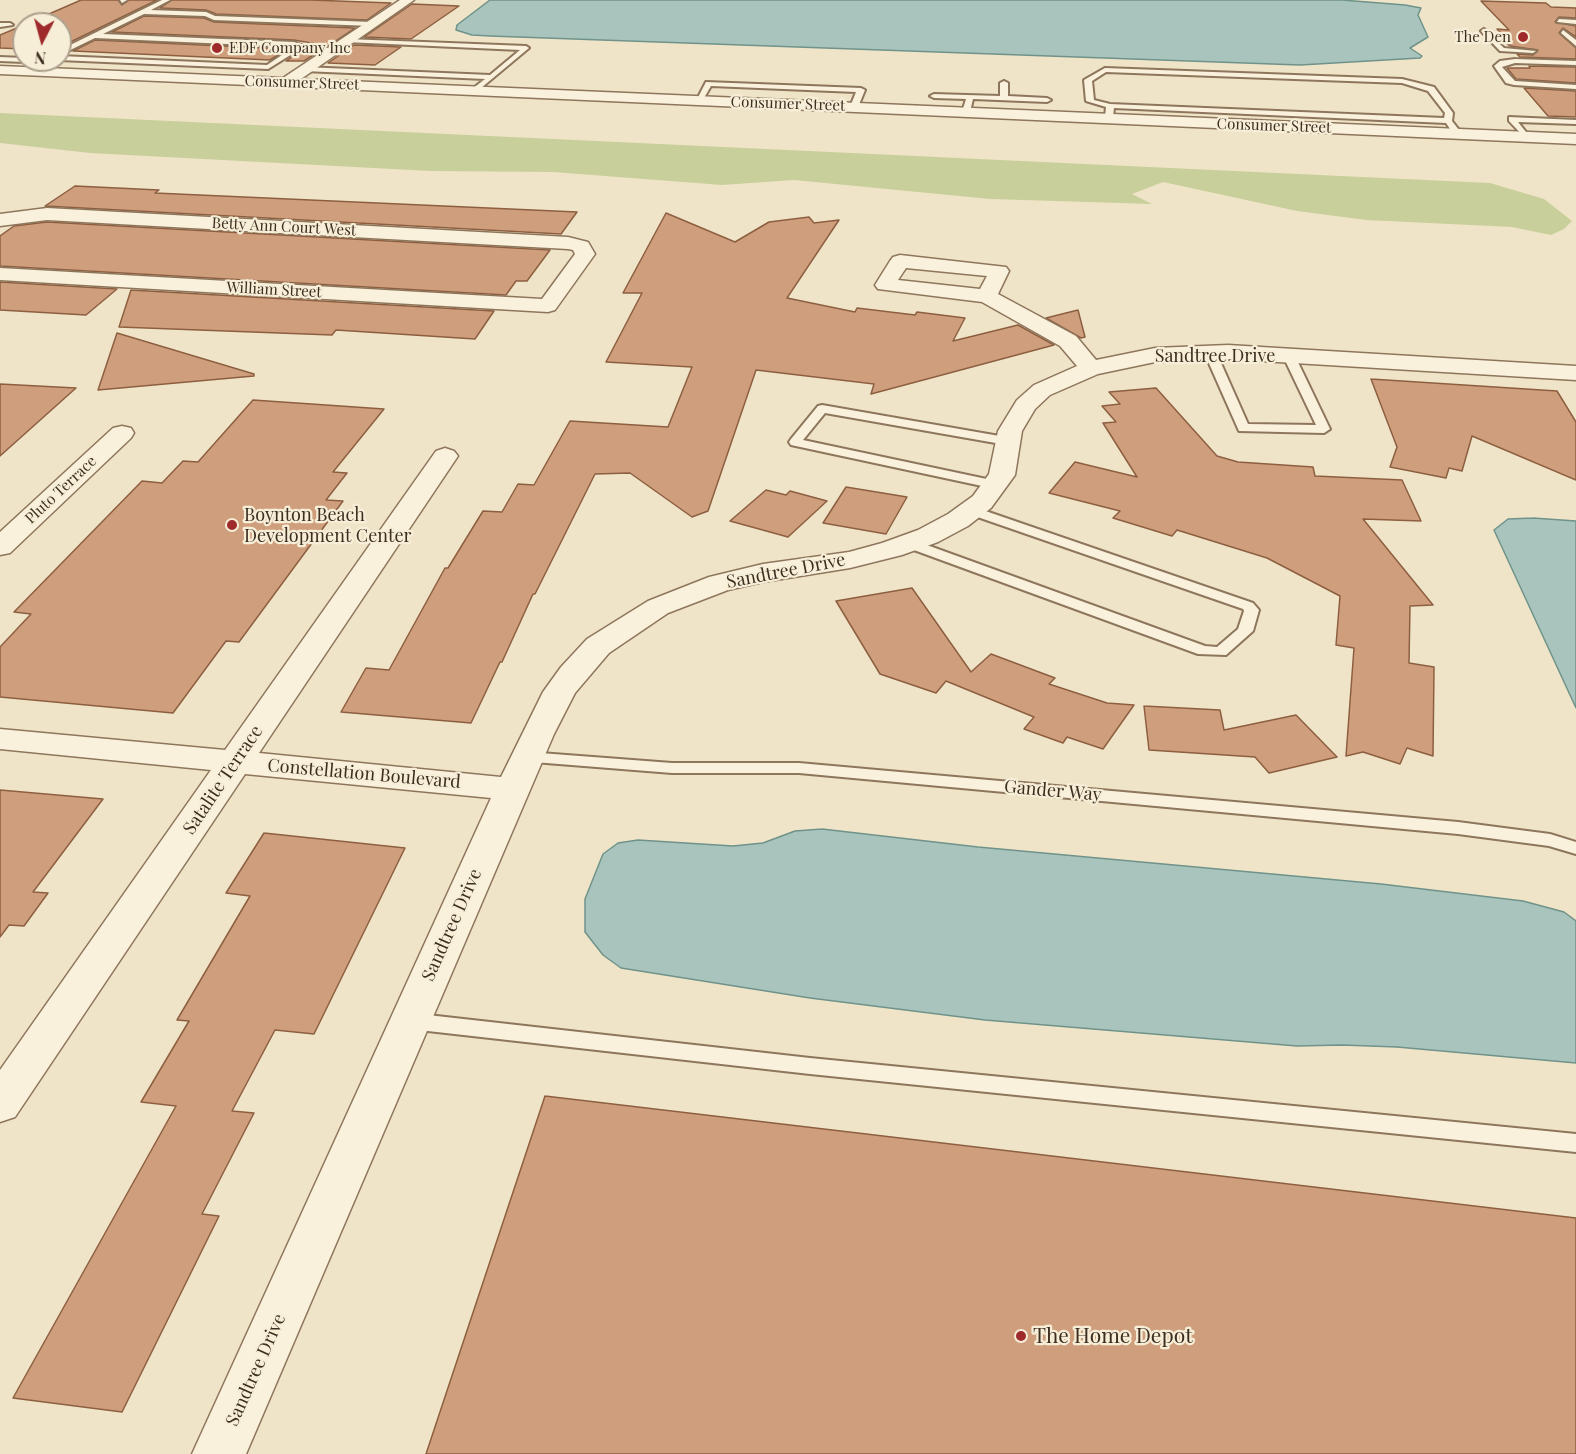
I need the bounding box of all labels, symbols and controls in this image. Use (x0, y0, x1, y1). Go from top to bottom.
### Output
north arrow (12, 12, 72, 72)
place label: The Den (1454, 28, 1511, 46)
marker: The Den (1516, 30, 1530, 44)
place label: EDF Company Inc (229, 39, 351, 57)
marker: EDF Company Inc (210, 41, 224, 55)
text: N (33, 47, 47, 69)
street label: Consumer Street (244, 72, 360, 94)
street label: Consumer Street (730, 93, 846, 115)
street label: Consumer Street (1216, 115, 1332, 137)
street label: Betty Ann Court West (211, 214, 357, 240)
street label: William Street (226, 279, 322, 301)
street label: Sandtree Drive (1155, 345, 1275, 367)
street label: Pluto Terrace (22, 452, 100, 528)
place label: Boynton Beach Development Center (244, 504, 412, 546)
marker: Boynton Beach Development Center (225, 518, 239, 532)
street label: Sandtree Drive (725, 549, 847, 593)
street label: Satalite Terrace (179, 721, 267, 839)
street label: Constellation Boulevard (267, 755, 461, 793)
street label: Gander Way (1003, 776, 1103, 806)
street label: Sandtree Drive (418, 865, 486, 985)
street label: Sandtree Drive (222, 1310, 290, 1430)
place label: The Home Depot (1033, 1323, 1193, 1349)
marker: The Home Depot (1014, 1329, 1028, 1343)

